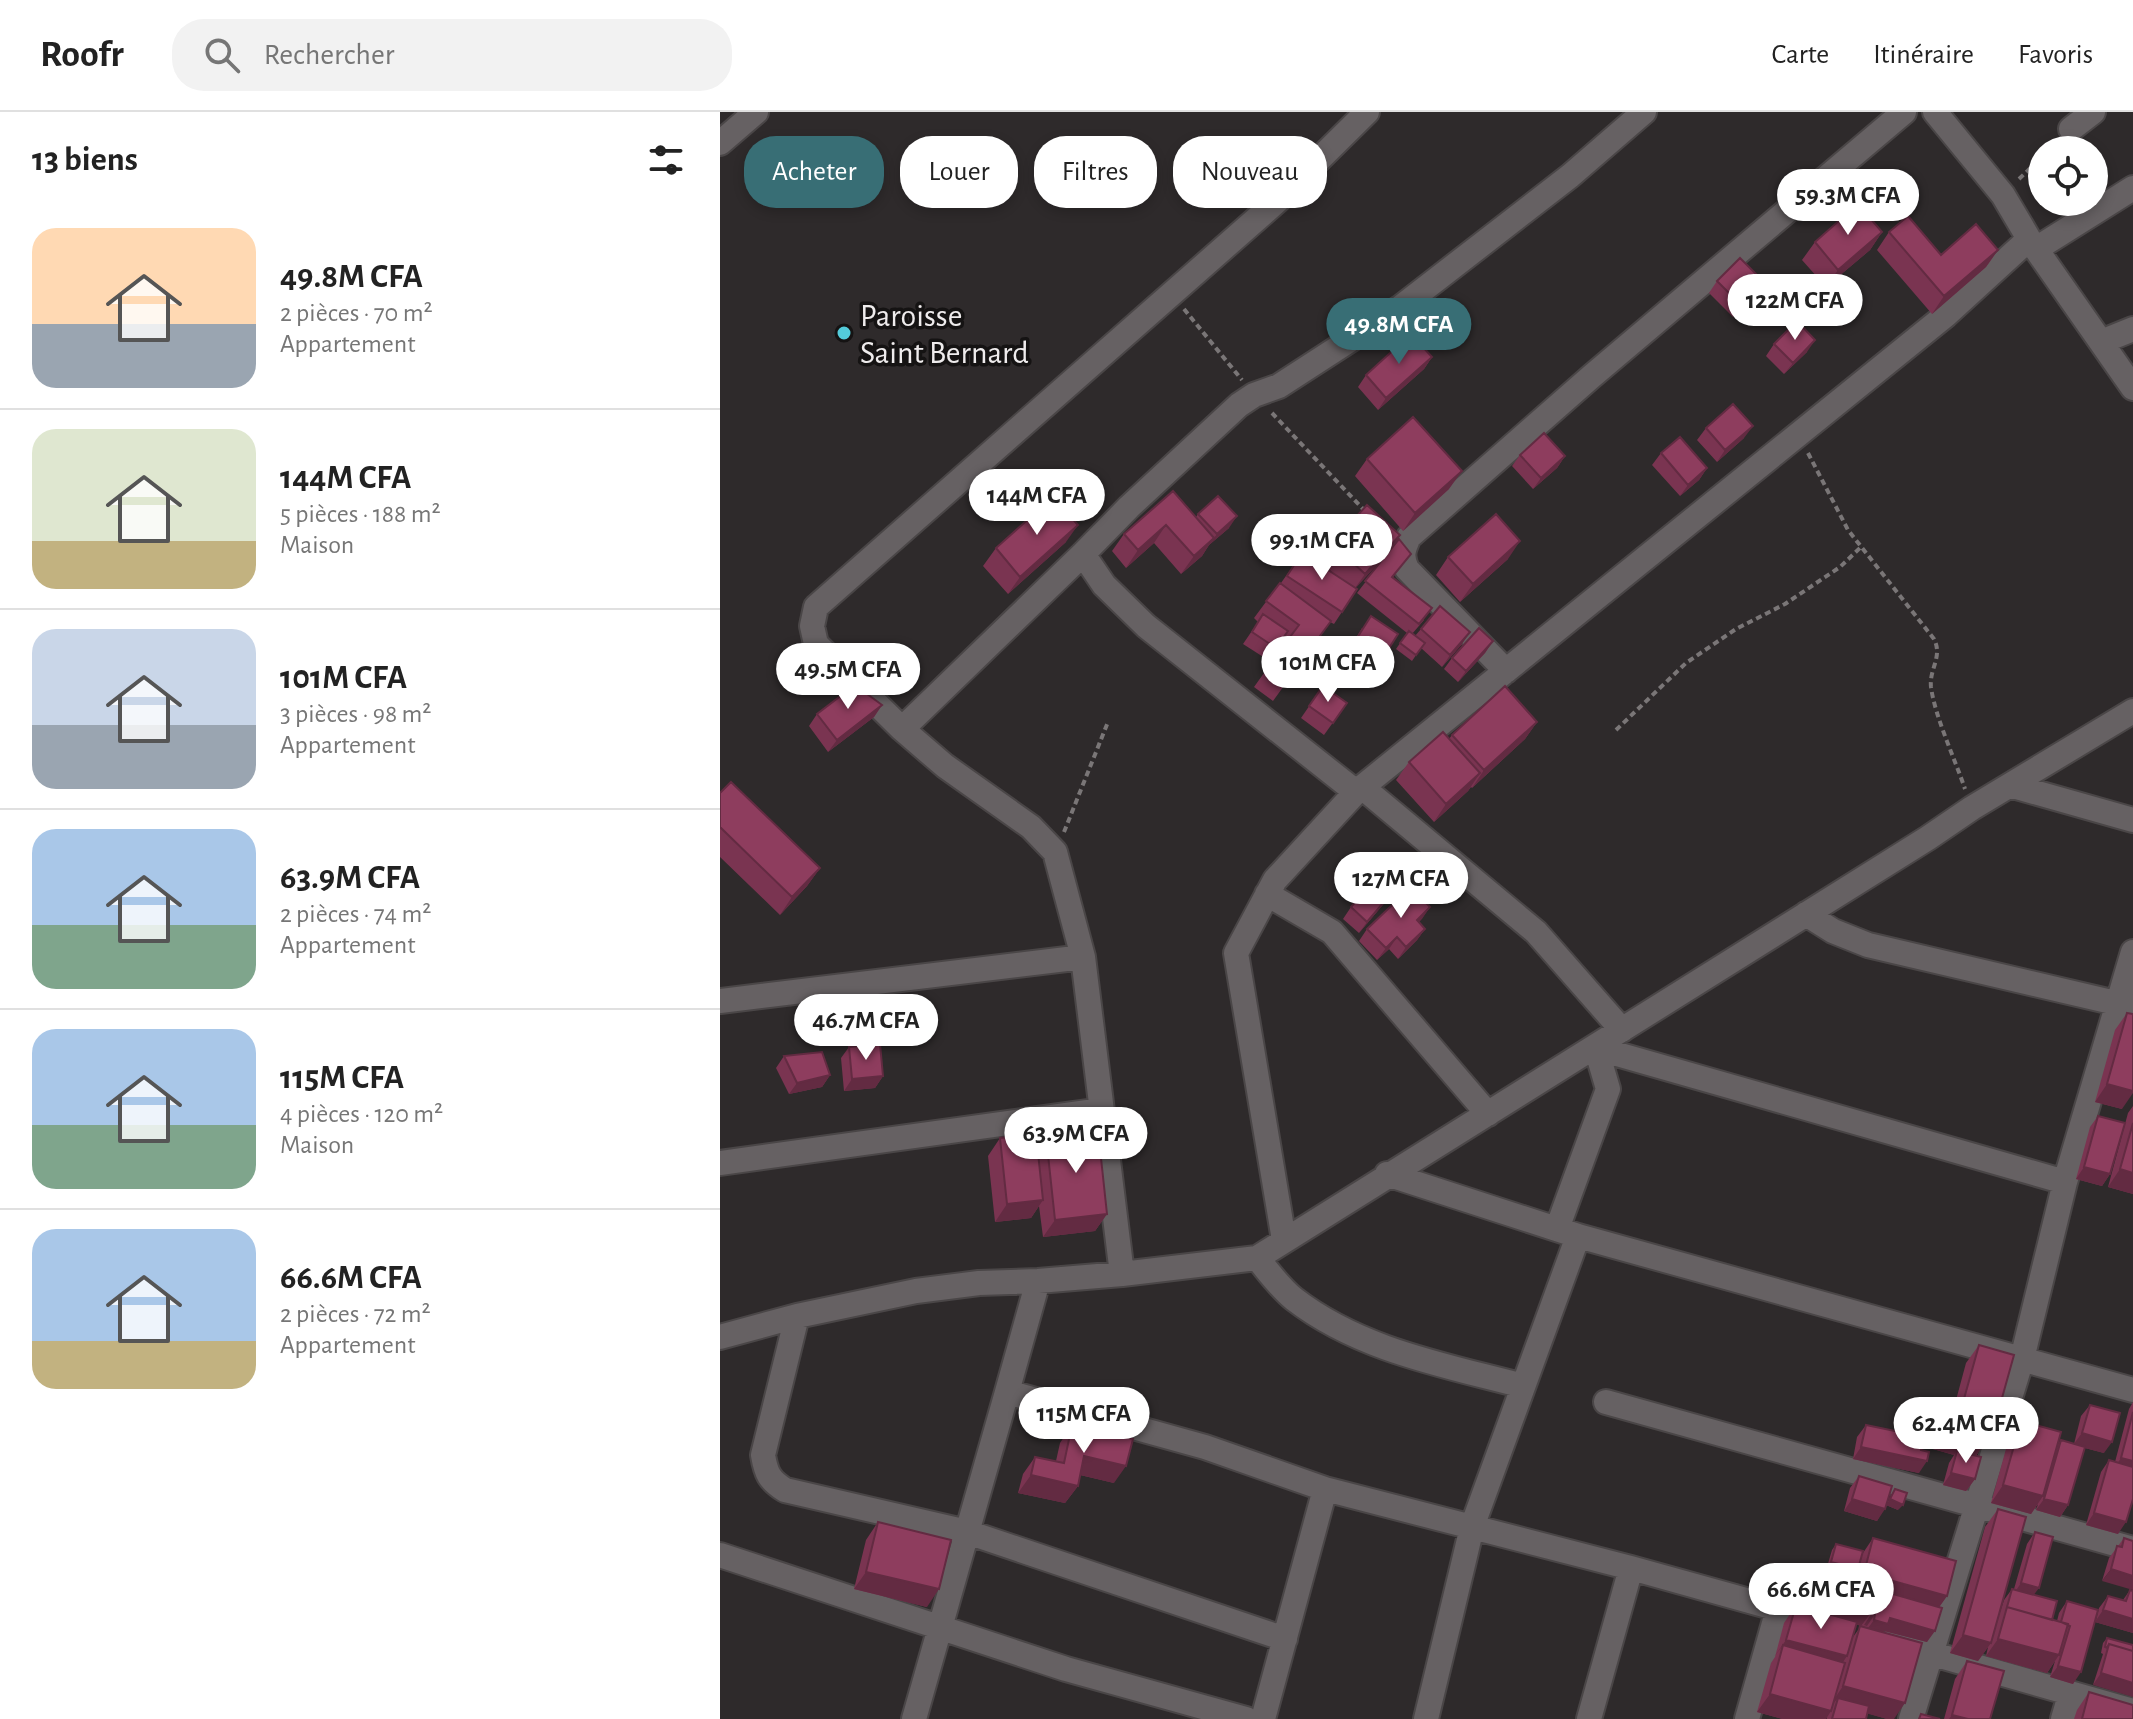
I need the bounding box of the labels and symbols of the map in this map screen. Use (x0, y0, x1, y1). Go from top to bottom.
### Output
pin: 59.3M CFA (1756, 169, 1940, 237)
pin: 122M CFA (1712, 274, 1878, 342)
pin: 49.8M CFA (1307, 298, 1491, 366)
place label: Paroisse Saint Bernard (860, 300, 1029, 369)
marker: Paroisse Saint Bernard (835, 324, 853, 342)
pin: 144M CFA (954, 469, 1120, 537)
pin: 99.1M CFA (1230, 514, 1414, 582)
pin: 101M CFA (1245, 636, 1411, 704)
pin: 49.5M CFA (756, 643, 940, 711)
pin: 127M CFA (1318, 852, 1484, 920)
pin: 46.7M CFA (774, 994, 958, 1062)
pin: 63.9M CFA (984, 1107, 1168, 1175)
pin: 115M CFA (1001, 1387, 1167, 1455)
pin: 62.4M CFA (1874, 1397, 2058, 1465)
pin: 66.6M CFA (1729, 1563, 1913, 1631)

